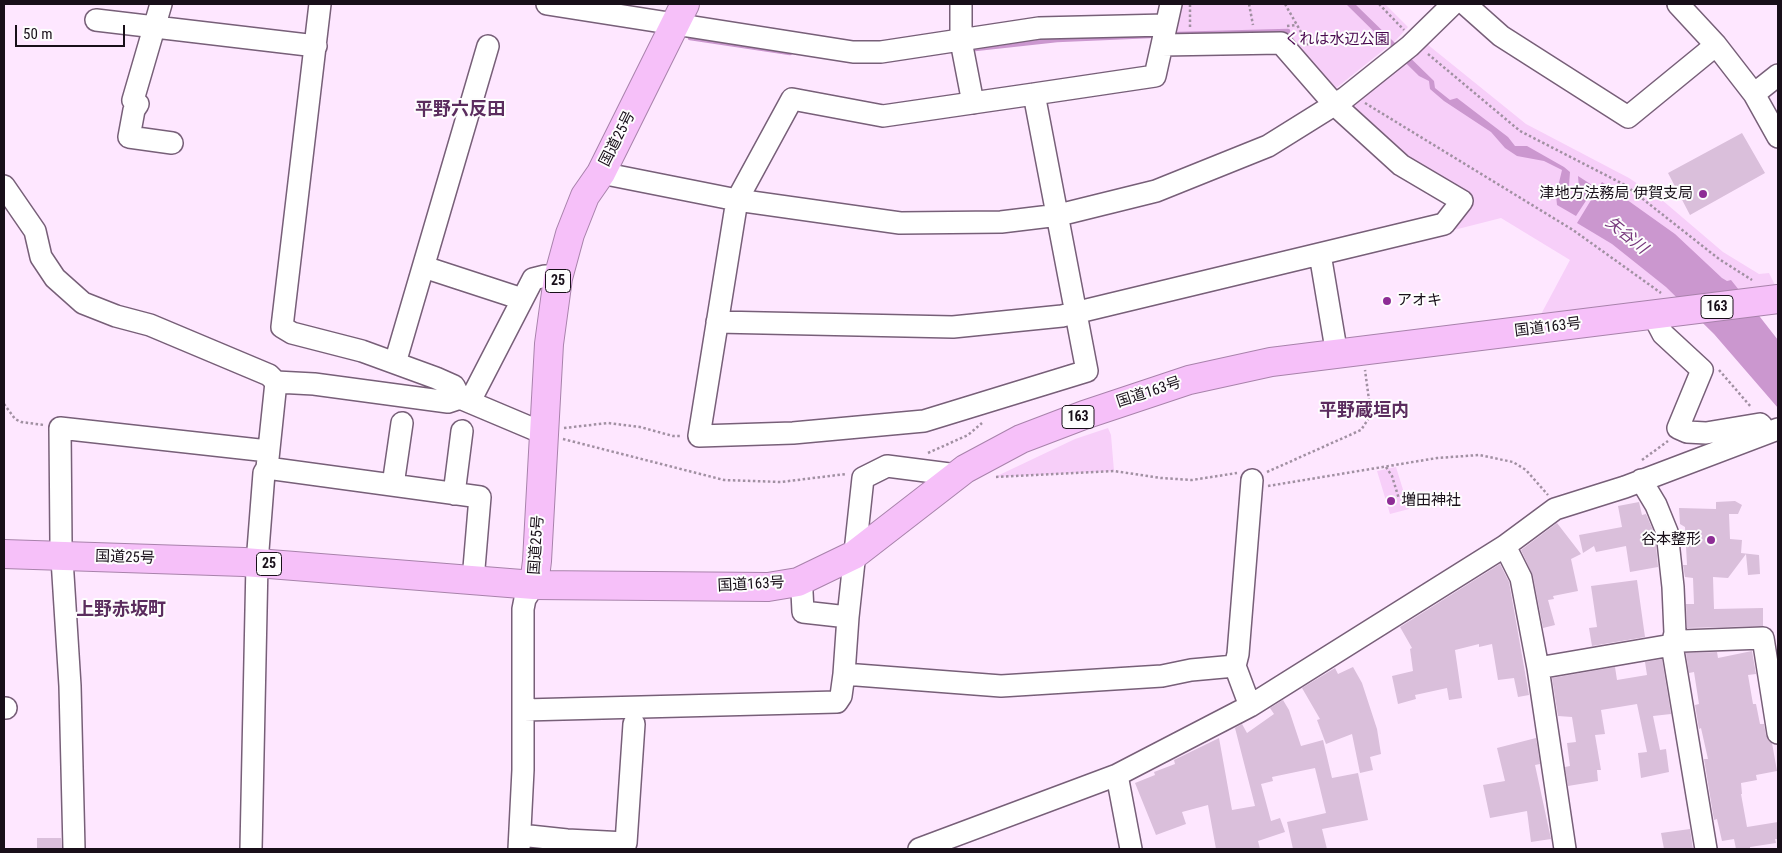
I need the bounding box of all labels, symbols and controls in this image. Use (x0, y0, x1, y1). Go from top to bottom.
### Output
scale bar (18, 15, 128, 47)
text: 50 m (23, 25, 53, 43)
park label: くれは水辺公園 (1285, 31, 1389, 49)
district label: 平野六反田 (415, 99, 505, 121)
street label: 国道25号 (596, 108, 640, 170)
place label: 津地方法務局 伊賀支局 (1540, 185, 1693, 203)
marker: 津地方法務局 伊賀支局 (1697, 188, 1709, 200)
water label: 矢谷川 (1601, 213, 1651, 259)
road number: 25 (546, 270, 570, 292)
place label: アオキ (1397, 292, 1442, 310)
marker: アオキ (1381, 295, 1393, 307)
road number: 163 (1701, 296, 1733, 318)
street label: 国道163号 (1514, 315, 1582, 341)
street label: 国道163号 (1114, 374, 1184, 412)
district label: 平野蔵垣内 (1319, 400, 1409, 422)
road number: 163 (1062, 406, 1094, 428)
place label: 増田神社 (1401, 492, 1461, 510)
marker: 増田神社 (1385, 495, 1397, 507)
street label: 国道25号 (526, 515, 548, 575)
place label: 谷本整形 (1641, 531, 1701, 549)
marker: 谷本整形 (1705, 534, 1717, 546)
street label: 国道25号 (95, 548, 155, 568)
road number: 25 (256, 552, 282, 576)
street label: 国道163号 (717, 574, 785, 596)
district label: 上野赤坂町 (76, 599, 166, 621)

